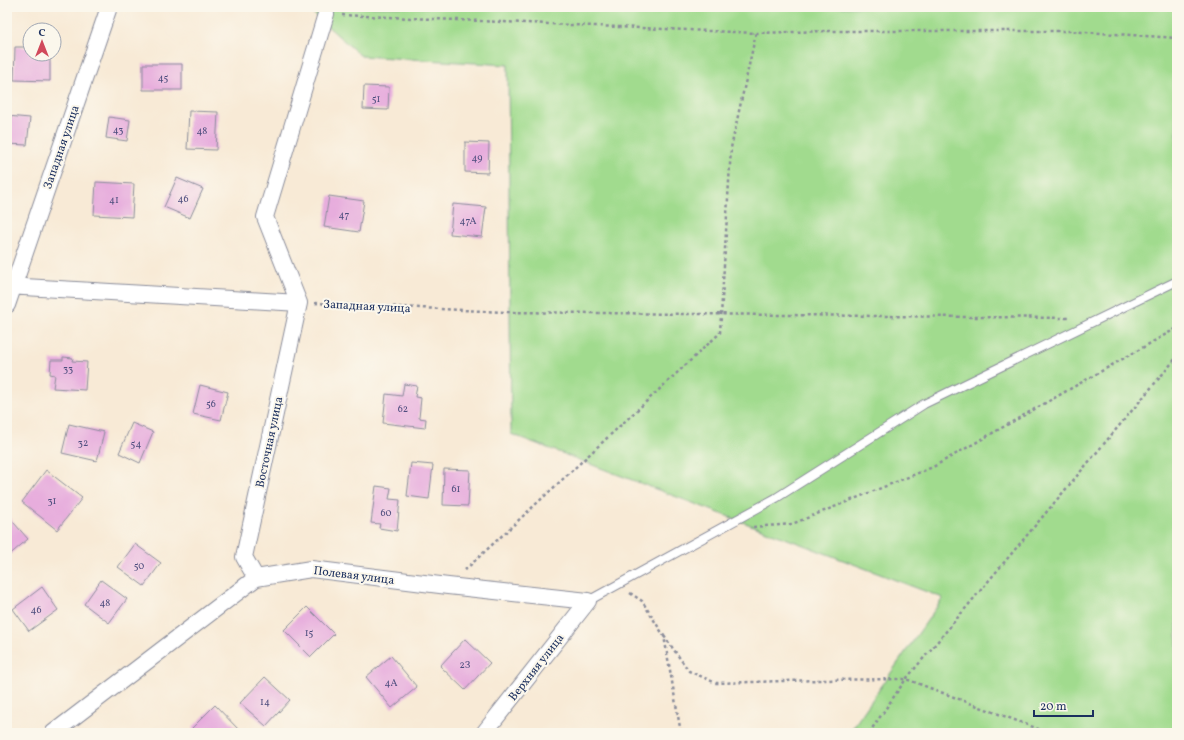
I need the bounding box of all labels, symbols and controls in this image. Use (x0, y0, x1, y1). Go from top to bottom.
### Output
north arrow (22, 22, 62, 62)
text: С (38, 26, 46, 41)
house number: 45 (158, 71, 168, 85)
house number: 51 (372, 92, 380, 106)
street label: Западная улица (40, 103, 84, 191)
house number: 43 (113, 123, 123, 137)
house number: 48 (197, 124, 207, 138)
house number: 49 (472, 151, 482, 165)
house number: 46 (178, 192, 188, 206)
house number: 41 (109, 193, 119, 207)
house number: 47 (339, 208, 350, 222)
house number: 47А (460, 214, 476, 228)
street label: Западная улица (323, 297, 411, 317)
house number: 33 (63, 362, 73, 376)
street label: Восточная улица (252, 395, 287, 489)
house number: 56 (206, 397, 216, 411)
house number: 62 (398, 402, 408, 416)
house number: 32 (78, 436, 88, 450)
house number: 54 (131, 437, 141, 451)
house number: 61 (452, 482, 461, 496)
house number: 31 (47, 494, 57, 508)
house number: 60 (380, 506, 392, 520)
house number: 50 (134, 559, 144, 573)
street label: Полевая улица (313, 563, 395, 589)
house number: 48 (100, 596, 110, 610)
house number: 46 (31, 603, 41, 617)
house number: 15 (305, 626, 314, 640)
street label: Верхняя улица (505, 631, 568, 705)
house number: 2З (459, 658, 471, 672)
house number: 4А (384, 676, 398, 690)
scale bar (1034, 692, 1093, 718)
house number: 14 (260, 695, 270, 709)
text: 20 m (1040, 699, 1067, 715)

